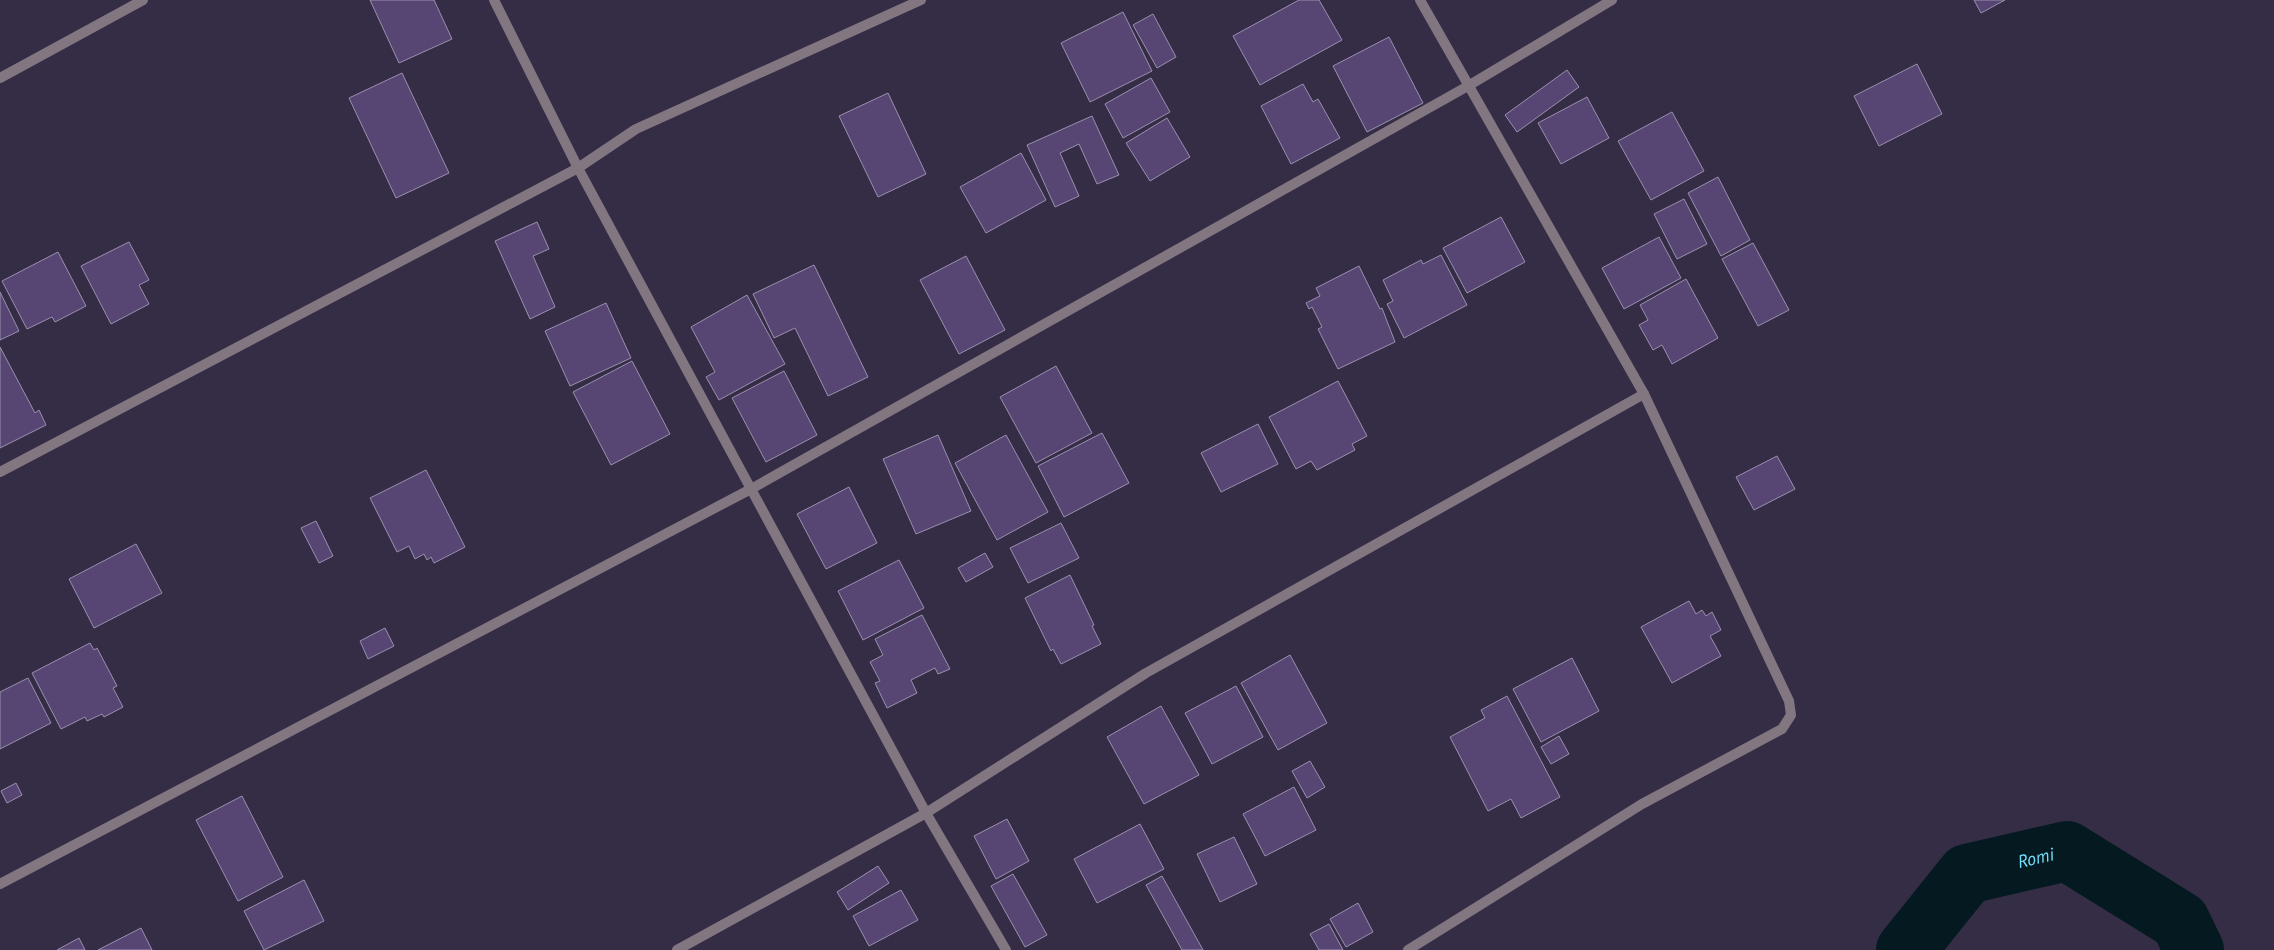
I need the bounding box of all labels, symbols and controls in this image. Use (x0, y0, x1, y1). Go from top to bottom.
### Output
water label: Romi (2015, 842, 2057, 873)

